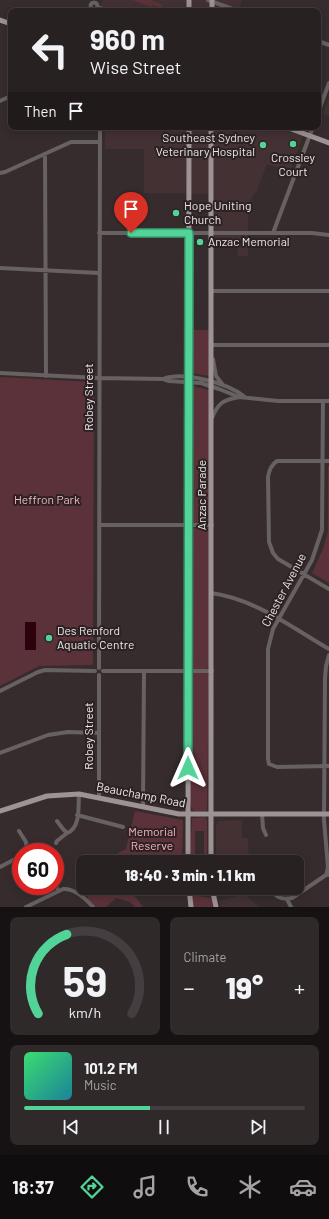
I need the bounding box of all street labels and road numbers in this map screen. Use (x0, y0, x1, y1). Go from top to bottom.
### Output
street label: Robey Street (81, 363, 95, 431)
street label: Anzac Parade (194, 460, 208, 530)
street label: Chester Avenue (258, 550, 308, 629)
street label: Robey Street (81, 702, 95, 770)
street label: Beauchamp Road (95, 778, 187, 810)

